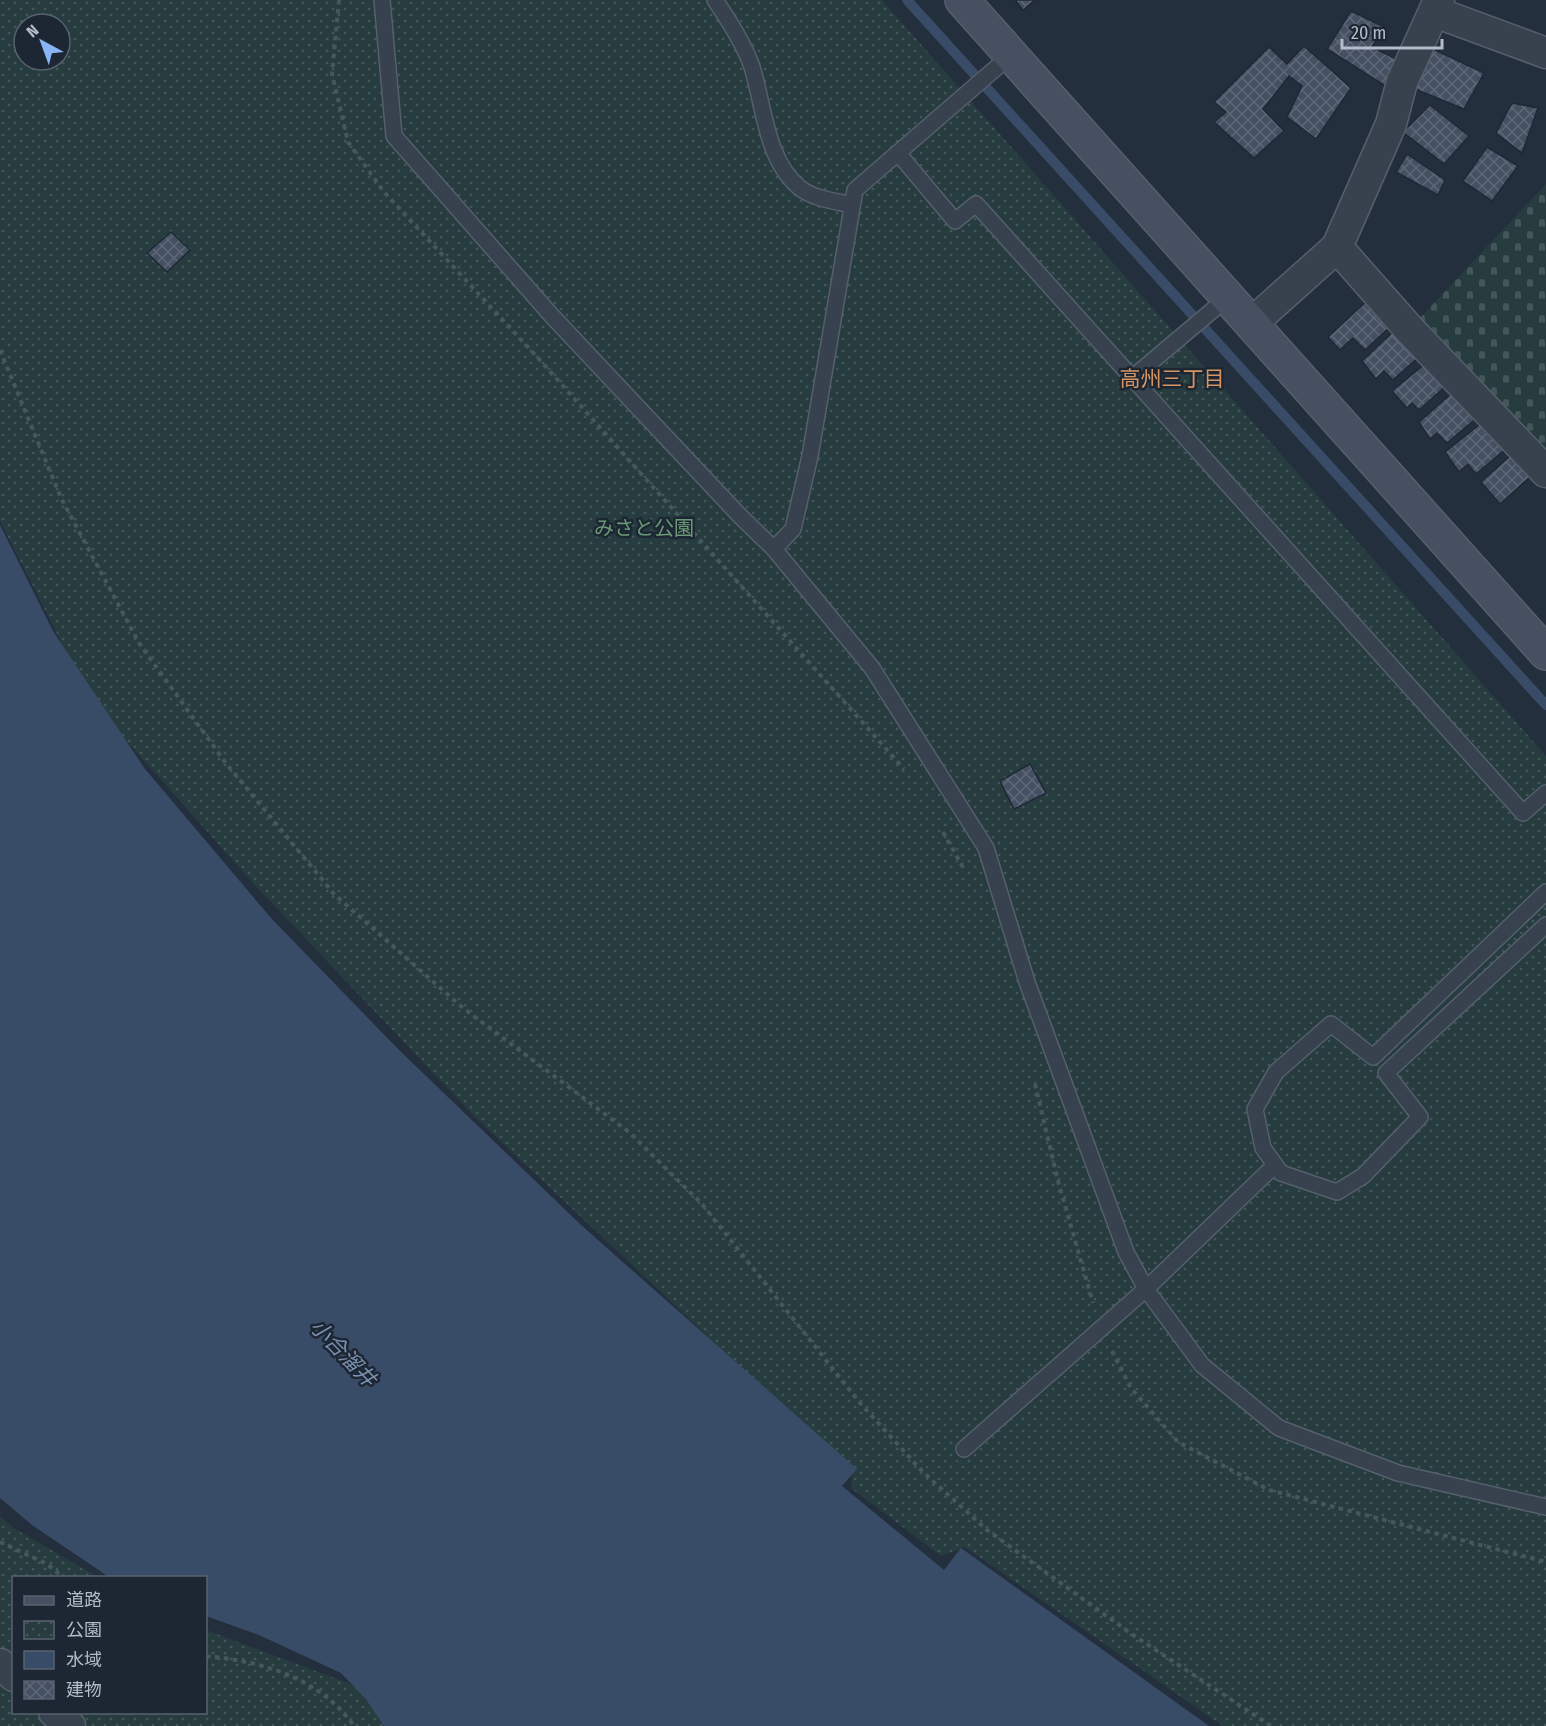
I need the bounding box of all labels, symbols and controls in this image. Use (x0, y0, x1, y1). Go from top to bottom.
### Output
north arrow (12, 12, 72, 72)
scale bar (1342, 12, 1442, 50)
text: N (23, 21, 42, 41)
text: 20 m (1351, 22, 1386, 44)
district label: 高州三丁目 (1120, 366, 1225, 392)
park label: みさと公園 (594, 516, 694, 540)
water label: 小合溜井 (304, 1314, 383, 1394)
legend (12, 1576, 207, 1714)
text: 道路 (66, 1589, 102, 1611)
text: 公園 (66, 1619, 102, 1641)
text: 水域 (66, 1649, 102, 1671)
text: 建物 (66, 1679, 102, 1701)

